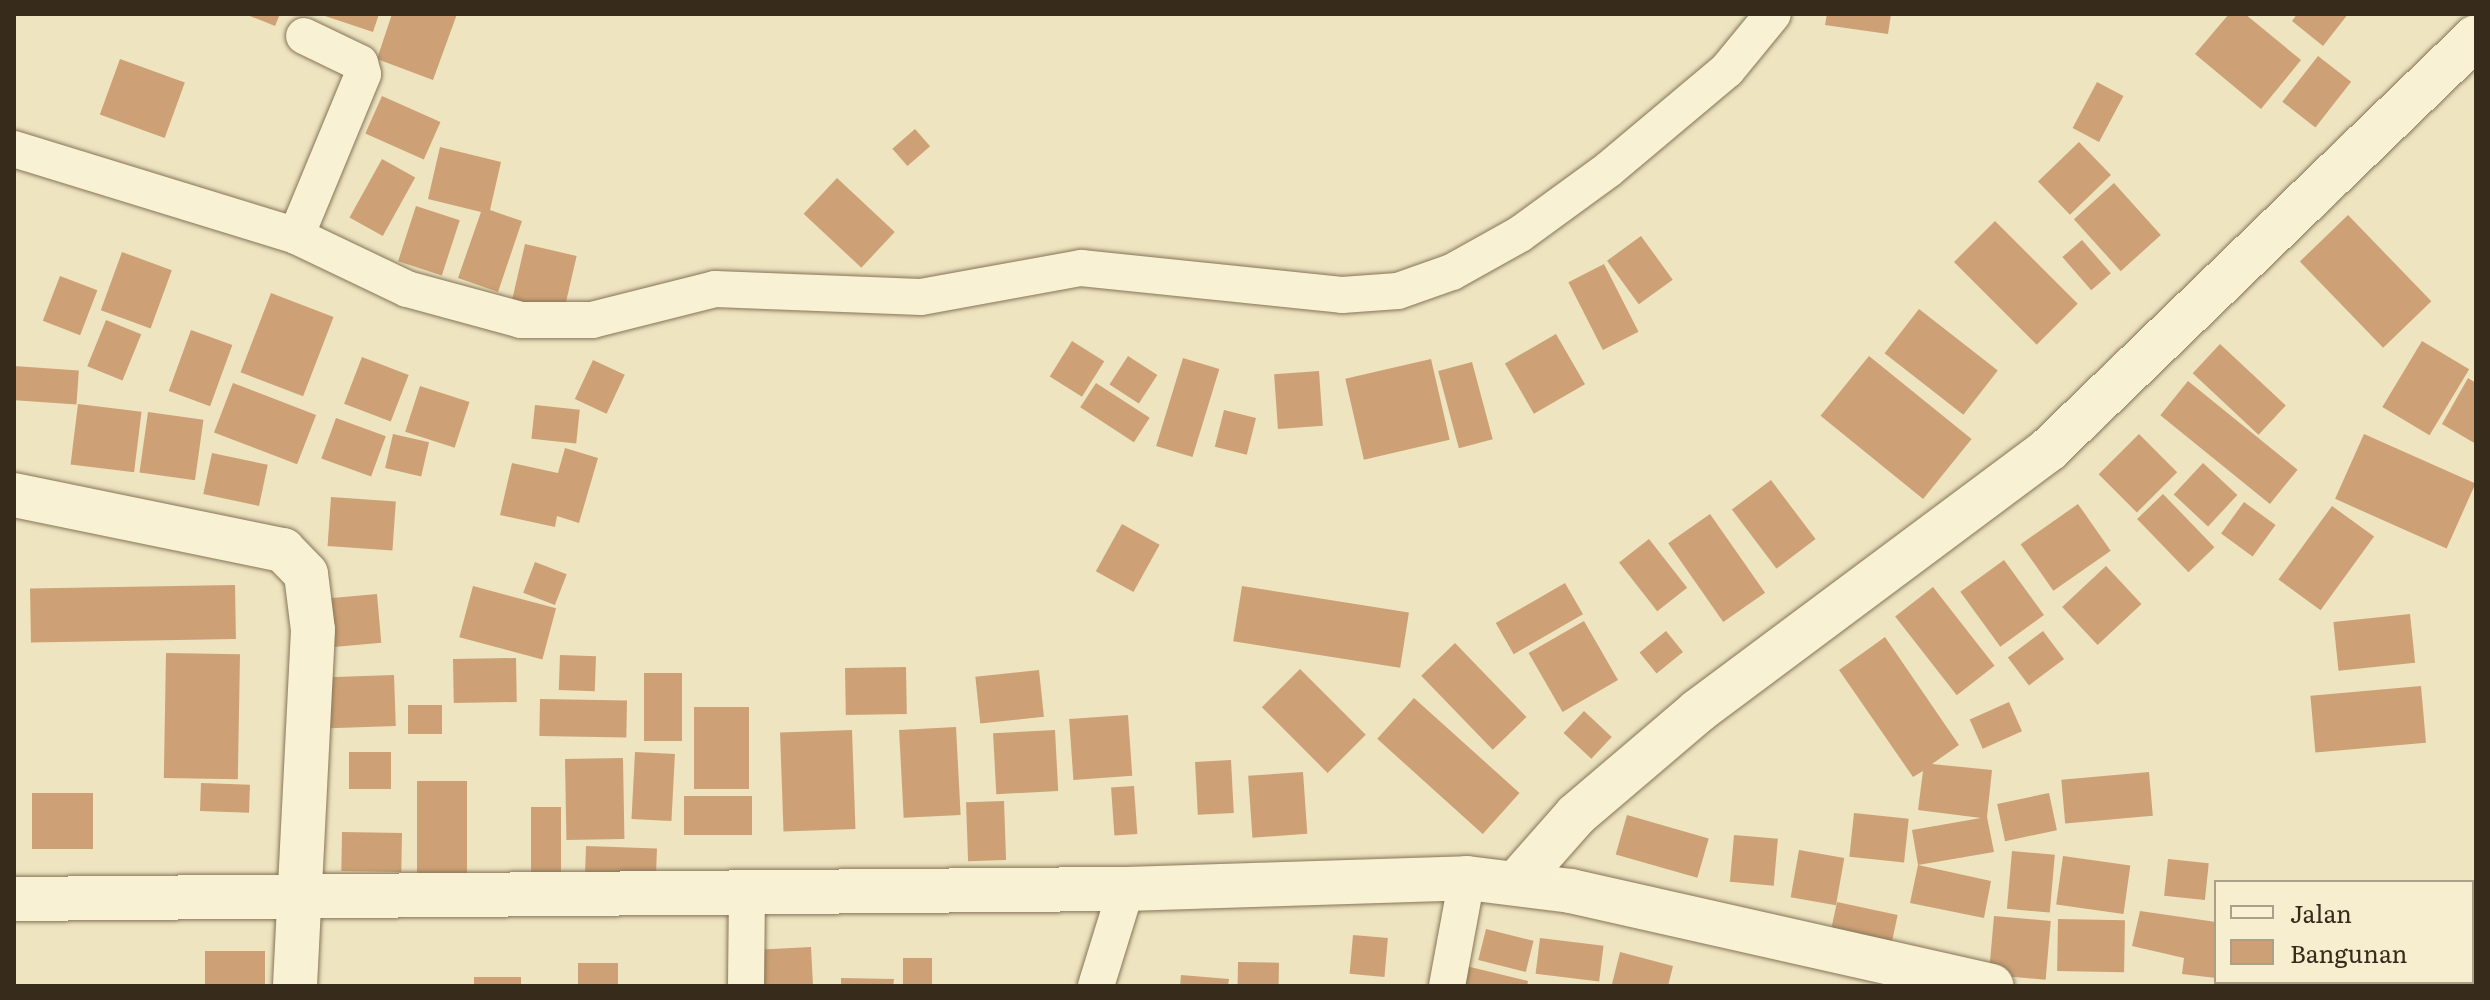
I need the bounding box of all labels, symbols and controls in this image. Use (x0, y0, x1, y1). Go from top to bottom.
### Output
legend (2214, 880, 2474, 984)
text: Jalan (2290, 895, 2352, 930)
text: Bangunan (2290, 935, 2408, 970)

